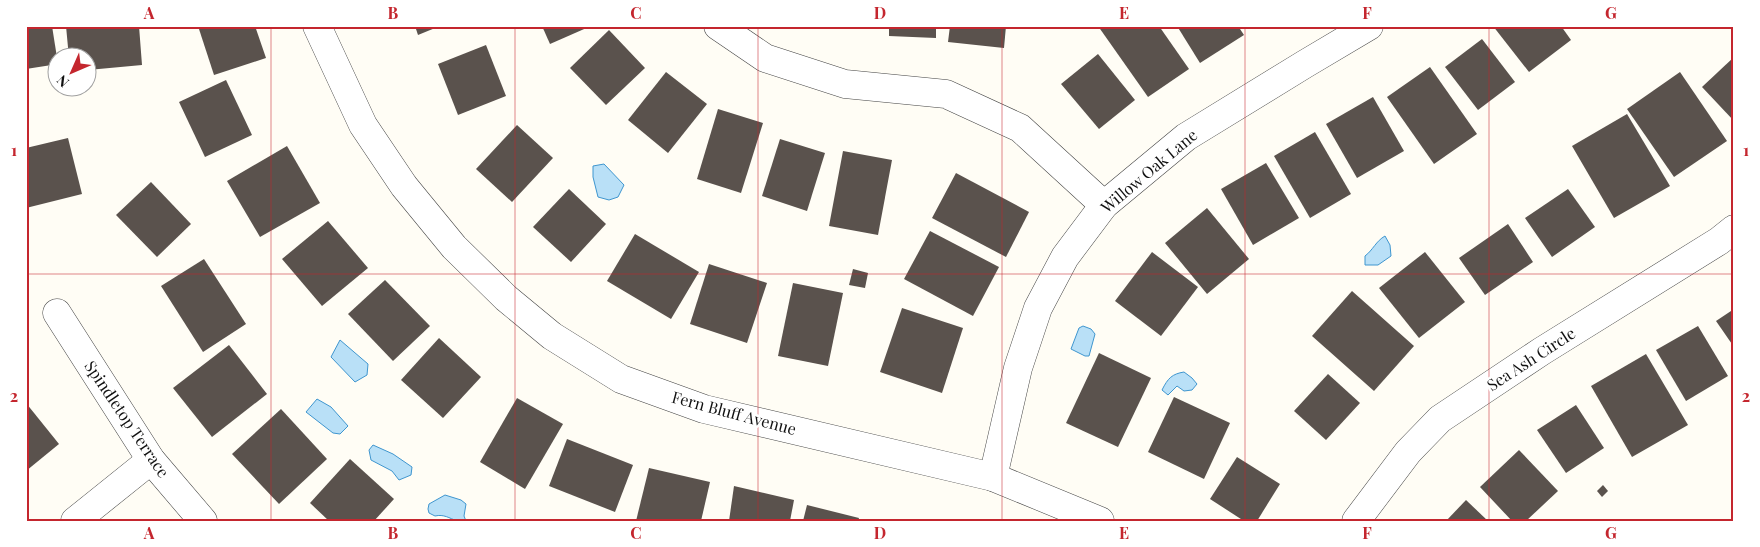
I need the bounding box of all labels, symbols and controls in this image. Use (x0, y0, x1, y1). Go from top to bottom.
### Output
text: A (143, 2, 155, 23)
text: B (388, 2, 399, 23)
text: C (630, 2, 642, 23)
text: D (874, 2, 886, 23)
text: E (1119, 2, 1129, 23)
text: F (1362, 2, 1372, 23)
text: G (1605, 2, 1617, 23)
north arrow (48, 48, 98, 98)
text: N (52, 71, 73, 92)
street label: Willow Oak Lane (1095, 124, 1201, 218)
text: 1 (11, 139, 17, 160)
text: 1 (1743, 139, 1749, 160)
street label: Sea Ash Circle (1482, 322, 1579, 395)
street label: Spindletop Terrace (80, 356, 174, 481)
text: 2 (10, 385, 18, 406)
text: 2 (1742, 385, 1750, 406)
street label: Fern Bluff Avenue (670, 386, 799, 439)
text: A (143, 522, 155, 543)
text: B (388, 522, 399, 543)
text: C (630, 522, 642, 543)
text: D (874, 522, 886, 543)
text: E (1119, 522, 1129, 543)
text: F (1362, 522, 1372, 543)
text: G (1605, 522, 1617, 543)

